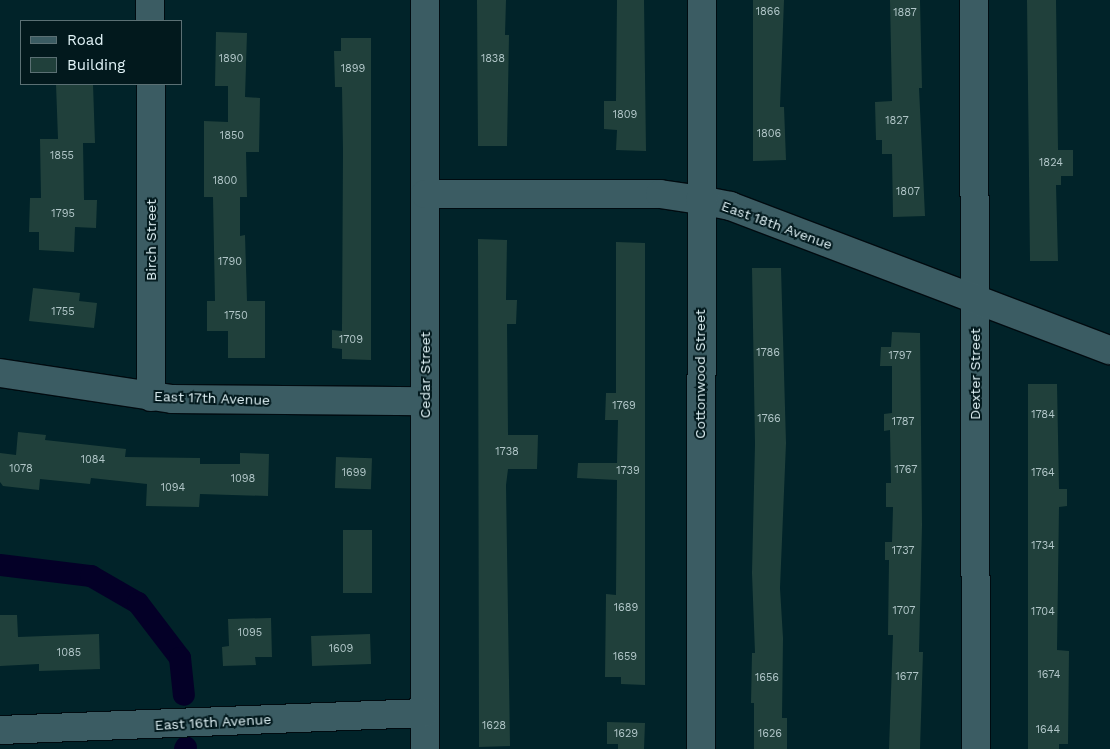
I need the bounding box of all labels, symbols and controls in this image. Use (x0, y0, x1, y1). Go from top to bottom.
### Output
house number: 1866 (756, 5, 780, 19)
house number: 1887 (893, 6, 917, 20)
legend (20, 20, 182, 85)
text: Road (67, 31, 104, 49)
house number: 1890 (219, 52, 243, 66)
house number: 1838 (481, 52, 505, 66)
text: Building (67, 56, 125, 74)
house number: 1899 (341, 62, 365, 76)
house number: 1809 (613, 108, 637, 122)
house number: 1827 (885, 114, 909, 128)
house number: 1806 (757, 127, 781, 141)
house number: 1850 (220, 129, 244, 143)
house number: 1855 (50, 149, 74, 163)
house number: 1824 (1039, 156, 1063, 170)
house number: 1800 (213, 174, 237, 188)
house number: 1807 (896, 185, 920, 199)
street label: East 18th Avenue (719, 197, 835, 253)
street label: Birch Street (143, 199, 159, 281)
house number: 1795 (51, 207, 75, 221)
house number: 1790 (218, 255, 242, 269)
house number: 1755 (51, 305, 75, 319)
house number: 1750 (224, 309, 248, 323)
street label: Cottonwood Street (692, 309, 708, 439)
street label: Dexter Street (967, 328, 983, 420)
street label: Cedar Street (417, 331, 433, 419)
house number: 1709 (339, 333, 363, 347)
house number: 1786 (756, 346, 780, 360)
house number: 1797 (888, 349, 912, 363)
street label: East 17th Avenue (153, 388, 271, 408)
house number: 1769 (612, 399, 636, 413)
house number: 1784 (1031, 408, 1055, 422)
house number: 1766 (757, 412, 781, 426)
house number: 1787 (892, 415, 914, 429)
house number: 1738 (495, 445, 519, 459)
house number: 1084 (81, 453, 105, 467)
house number: 1078 (9, 462, 33, 476)
house number: 1767 (895, 463, 917, 477)
house number: 1739 (616, 464, 640, 478)
house number: 1699 (342, 466, 366, 480)
house number: 1764 (1031, 466, 1055, 480)
house number: 1098 (231, 472, 255, 486)
house number: 1094 (161, 481, 185, 495)
house number: 1734 (1031, 539, 1055, 553)
house number: 1737 (892, 544, 914, 558)
house number: 1689 (614, 601, 638, 615)
house number: 1707 (892, 604, 916, 618)
house number: 1704 (1031, 605, 1055, 619)
house number: 1095 (238, 626, 262, 640)
house number: 1609 (329, 642, 353, 656)
house number: 1085 (57, 646, 81, 660)
house number: 1659 (613, 650, 637, 664)
house number: 1674 (1037, 668, 1061, 682)
house number: 1677 (895, 670, 919, 684)
house number: 1656 (755, 671, 779, 685)
street label: East 16th Avenue (154, 711, 272, 733)
house number: 1628 (482, 719, 506, 733)
house number: 1644 (1036, 723, 1060, 737)
house number: 1629 (614, 727, 638, 741)
house number: 1626 (758, 727, 782, 741)

